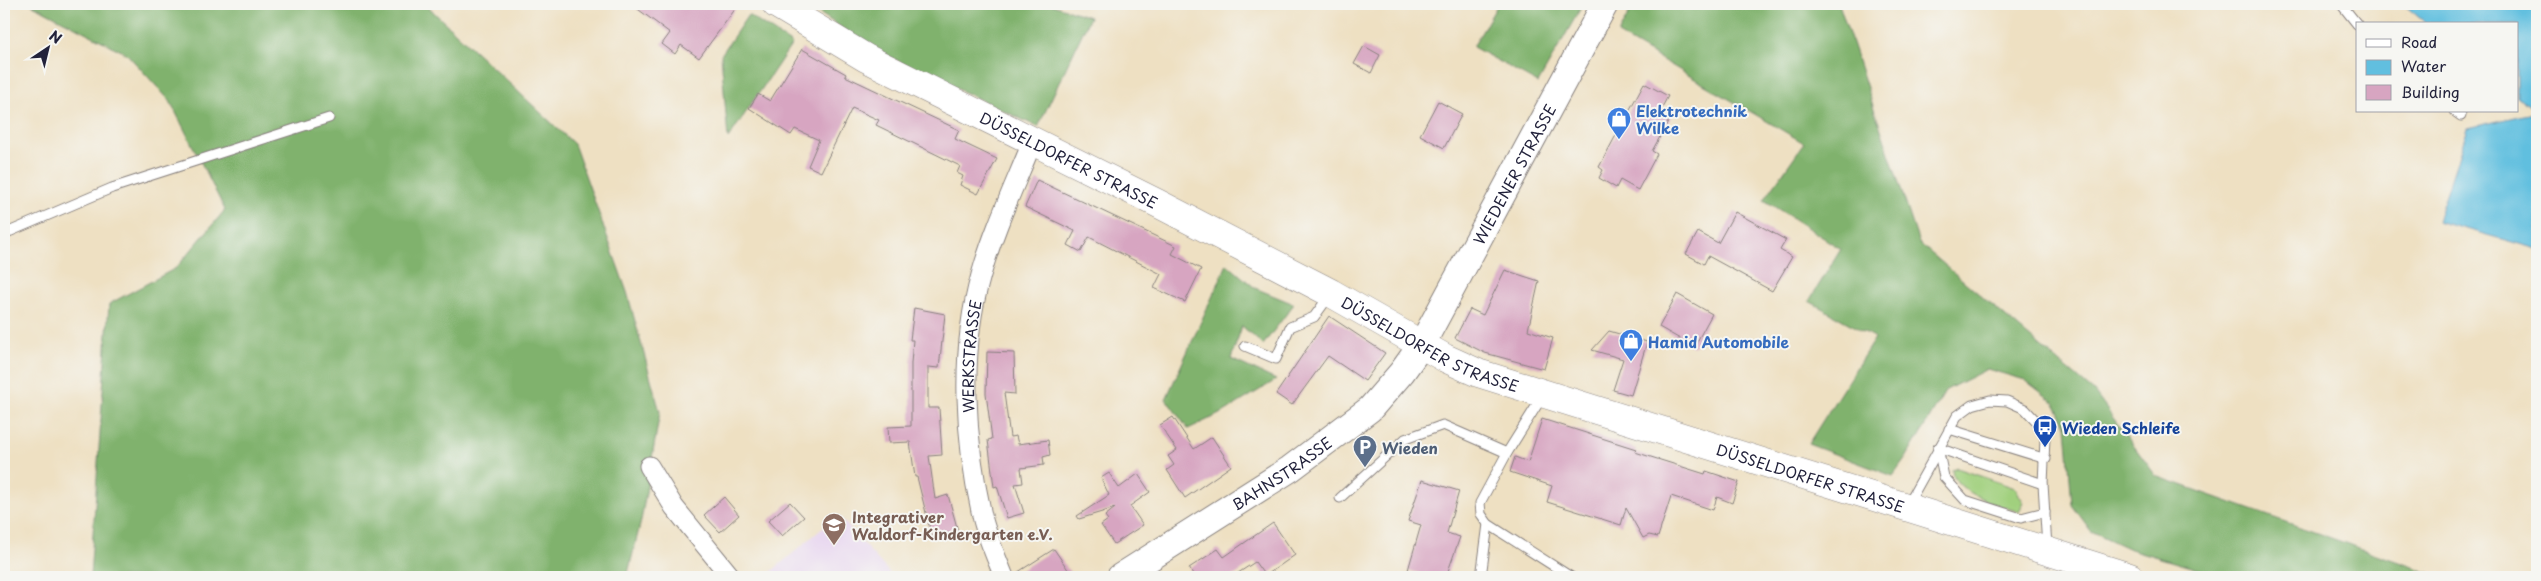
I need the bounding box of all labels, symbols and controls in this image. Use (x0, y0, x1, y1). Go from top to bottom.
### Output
north arrow (22, 22, 72, 72)
legend (2356, 22, 2518, 112)
text: N (45, 25, 66, 49)
text: Road (2401, 30, 2437, 53)
text: Water (2401, 54, 2446, 77)
text: Building (2401, 80, 2460, 103)
street label: WIEDENER STRASSE (1466, 99, 1561, 248)
place label: Elektrotechnik Wilke (1636, 99, 1747, 139)
street label: DÜSSELDORFER STRASSE (976, 105, 1162, 213)
shop icon: Elektrotechnik Wilke (1606, 106, 1632, 140)
street label: DÜSSELDORFER STRASSE (1337, 290, 1522, 397)
street label: WERKSTRASSE (955, 298, 986, 413)
shop icon: Hamid Automobile (1618, 328, 1644, 362)
place label: Hamid Automobile (1648, 330, 1789, 353)
bus stop icon: Wieden Schleife (2032, 414, 2058, 448)
place label: Wieden Schleife (2062, 416, 2180, 439)
street label: BAHNSTRASSE (1227, 430, 1336, 515)
parking icon: Wieden (1352, 434, 1378, 468)
place label: Wieden (1382, 436, 1438, 459)
street label: DÜSSELDORFER STRASSE (1714, 437, 1908, 517)
place label: Integrativer Waldorf-Kindergarten e.V. (852, 505, 1053, 545)
school or university icon: Integrativer Waldorf-Kindergarten e.V. (821, 512, 847, 546)

